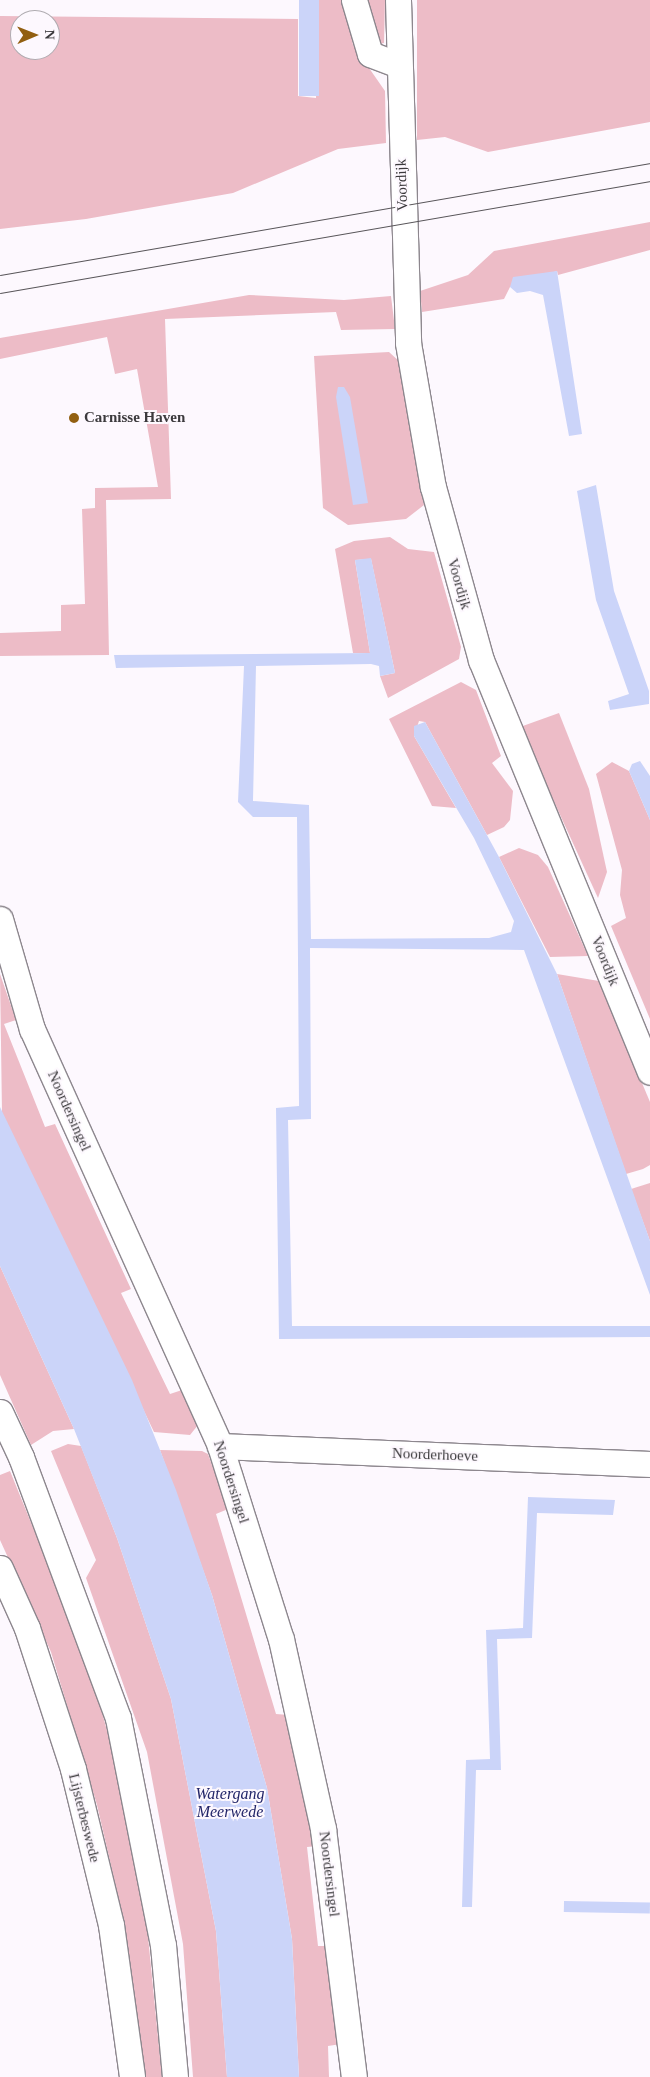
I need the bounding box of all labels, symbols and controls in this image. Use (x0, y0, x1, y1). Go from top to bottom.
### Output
north arrow (10, 10, 60, 60)
text: N (42, 30, 57, 40)
street label: Voordijk (392, 159, 412, 211)
place label: Carnisse Haven (84, 409, 185, 427)
marker: Carnisse Haven (68, 412, 80, 424)
street label: Voordijk (443, 556, 475, 612)
street label: Voordijk (587, 933, 623, 989)
street label: Noordersingel (43, 1068, 95, 1154)
street label: Noordersingel (209, 1438, 253, 1526)
street label: Noorderhoeve (392, 1445, 478, 1465)
street label: Lijsterbeswede (64, 1772, 104, 1864)
water label: Watergang Meerwede (195, 1784, 265, 1822)
street label: Noordersingel (315, 1830, 343, 1918)

